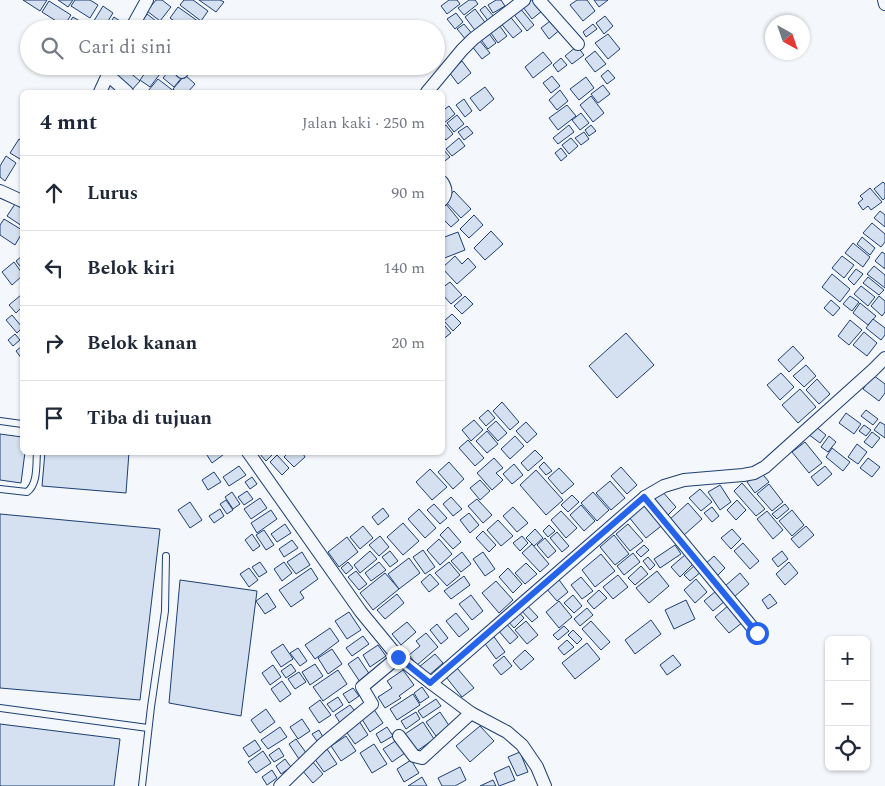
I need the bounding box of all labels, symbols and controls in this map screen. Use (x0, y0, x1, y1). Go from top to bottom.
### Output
north arrow (765, 15, 810, 60)
search box (20, 20, 445, 75)
text: Cari di sini (78, 33, 172, 62)
icon: search (38, 34, 66, 62)
text: 4 mnt (40, 107, 97, 139)
text: Jalan kaki · 250 m (302, 111, 425, 135)
icon: ahead (40, 179, 68, 207)
text: Lurus (87, 179, 138, 208)
text: 90 m (391, 181, 425, 205)
icon: left (40, 254, 68, 282)
text: Belok kiri (87, 254, 175, 283)
text: 140 m (383, 256, 425, 280)
icon: right (40, 329, 68, 357)
text: Belok kanan (87, 329, 197, 358)
text: 20 m (391, 331, 425, 355)
icon: arrive (40, 404, 68, 432)
text: Tiba di tujuan (87, 404, 212, 433)
route start (746, 622, 769, 645)
map controls (825, 636, 870, 771)
button: + (825, 636, 870, 681)
route end (387, 646, 410, 669)
button: − (825, 681, 870, 726)
button: locate (825, 726, 870, 771)

